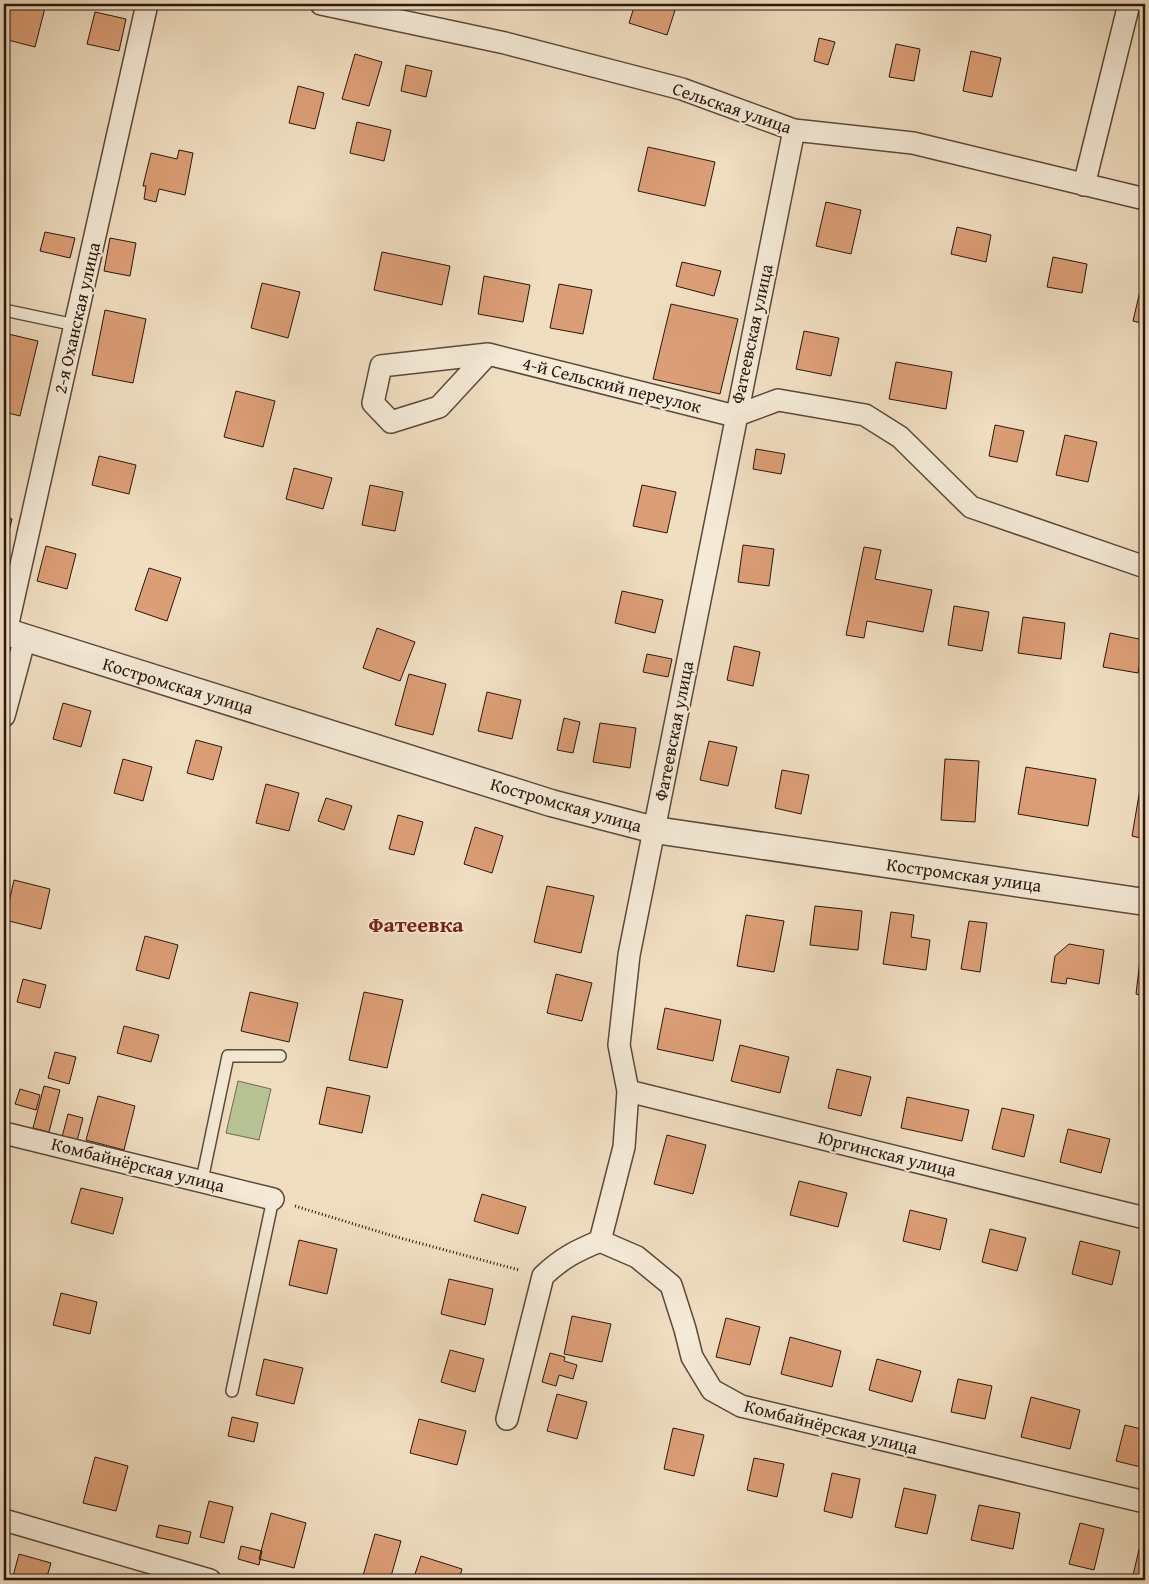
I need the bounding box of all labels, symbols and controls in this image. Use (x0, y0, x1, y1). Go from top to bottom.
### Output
street label: Сельская улица (669, 75, 796, 141)
street label: 2-я Оханская улица (46, 239, 107, 396)
street label: Фатеевская улица (724, 261, 780, 406)
street label: 4-й Сельский переулок (520, 349, 705, 420)
street label: Костромская улица (99, 650, 257, 721)
street label: Фатеевская улица (647, 658, 700, 803)
street label: Костромская улица (487, 770, 645, 839)
street label: Костромская улица (885, 850, 1044, 899)
district label: Фатеевка (368, 908, 464, 940)
street label: Юргинская улица (815, 1123, 959, 1184)
street label: Комбайнёрская улица (49, 1130, 228, 1199)
street label: Комбайнёрская улица (742, 1392, 921, 1461)

